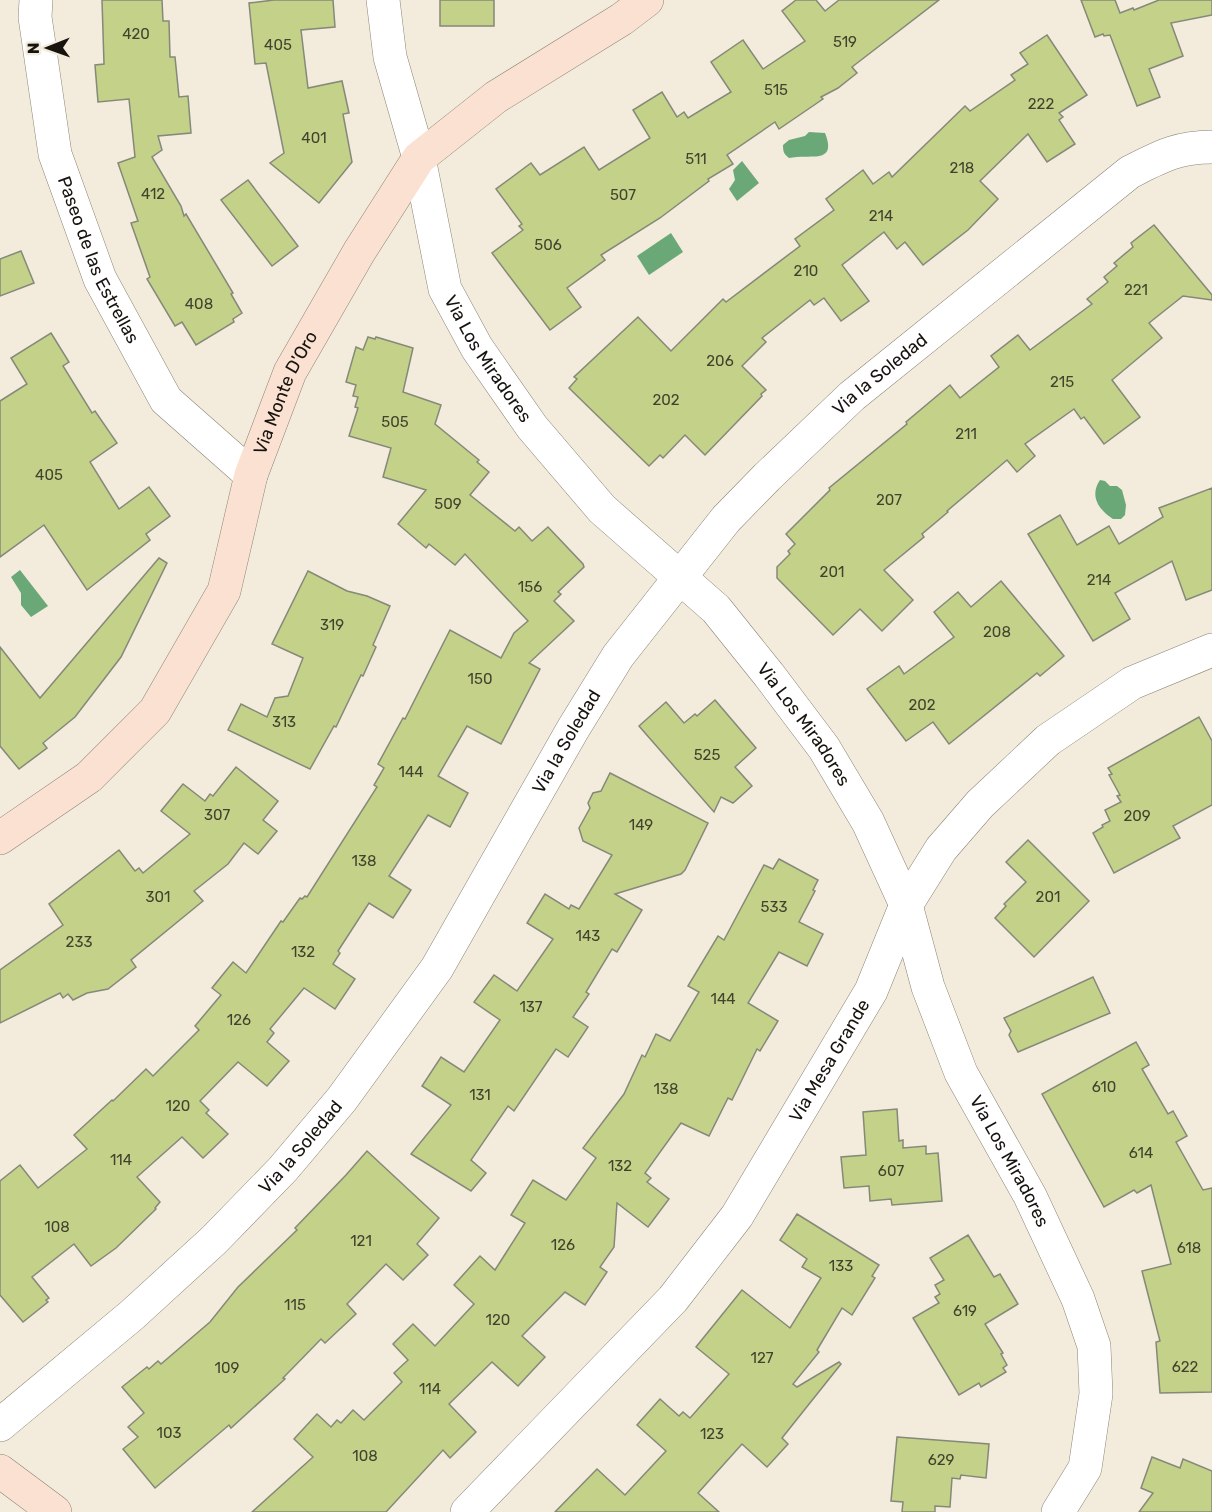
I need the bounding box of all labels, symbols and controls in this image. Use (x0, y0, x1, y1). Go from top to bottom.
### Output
north arrow (18, 18, 78, 78)
house number: 420 (122, 25, 150, 43)
house number: 519 (833, 33, 857, 51)
house number: 405 (264, 36, 292, 54)
text: N (24, 42, 43, 54)
house number: 515 (764, 81, 788, 99)
house number: 222 (1028, 95, 1054, 113)
house number: 401 (301, 129, 327, 147)
house number: 511 (685, 150, 707, 168)
house number: 218 (950, 159, 974, 177)
street label: Paseo de las Estrellas (53, 173, 144, 347)
house number: 412 (141, 185, 165, 203)
house number: 507 (610, 186, 636, 204)
house number: 214 (869, 207, 893, 225)
house number: 506 (534, 236, 562, 254)
house number: 210 (794, 262, 818, 280)
house number: 221 (1124, 281, 1148, 299)
street label: Via Los Miradores (439, 291, 536, 427)
house number: 408 (185, 295, 213, 313)
street label: Via Monte D'Oro (249, 327, 322, 458)
street label: Via la Soledad (828, 329, 932, 420)
house number: 206 (706, 352, 734, 370)
house number: 215 (1050, 373, 1074, 391)
house number: 202 (652, 391, 680, 409)
house number: 505 (381, 413, 409, 431)
house number: 211 (955, 425, 977, 443)
house number: 405 (35, 466, 63, 484)
house number: 207 (876, 491, 902, 509)
house number: 509 (434, 495, 462, 513)
house number: 201 (820, 563, 844, 581)
house number: 214 (1087, 571, 1111, 589)
house number: 156 (518, 578, 542, 596)
house number: 319 (320, 616, 344, 634)
house number: 208 (983, 623, 1011, 641)
street label: Via Los Miradores (752, 658, 855, 790)
house number: 150 (468, 670, 492, 688)
street label: Via la Soledad (528, 686, 605, 798)
house number: 202 (908, 696, 936, 714)
house number: 313 (272, 713, 296, 731)
house number: 525 (694, 746, 720, 764)
house number: 144 (398, 763, 424, 781)
house number: 307 (204, 806, 230, 824)
house number: 209 (1123, 807, 1151, 825)
house number: 149 (629, 816, 653, 834)
house number: 138 (352, 852, 376, 870)
house number: 301 (146, 888, 170, 906)
house number: 201 (1036, 888, 1060, 906)
house number: 533 (761, 898, 787, 916)
house number: 143 (576, 927, 600, 945)
house number: 233 (66, 933, 92, 951)
house number: 132 (291, 943, 315, 961)
house number: 144 (710, 990, 736, 1008)
street label: Via Mesa Grande (785, 995, 875, 1126)
house number: 137 (519, 998, 543, 1016)
house number: 126 (227, 1011, 251, 1029)
house number: 610 (1092, 1078, 1116, 1096)
house number: 138 (654, 1080, 678, 1098)
house number: 131 (469, 1086, 491, 1104)
street label: Via Los Miradores (965, 1091, 1054, 1231)
street label: Via la Soledad (254, 1096, 347, 1198)
house number: 120 (166, 1097, 190, 1115)
house number: 614 (1129, 1144, 1153, 1162)
house number: 114 (110, 1151, 132, 1169)
house number: 132 (608, 1157, 632, 1175)
house number: 607 (878, 1162, 904, 1180)
house number: 108 (44, 1218, 70, 1236)
house number: 121 (350, 1232, 372, 1250)
house number: 126 (551, 1236, 575, 1254)
house number: 618 (1177, 1239, 1201, 1257)
house number: 133 (829, 1257, 853, 1275)
house number: 115 (284, 1296, 306, 1314)
house number: 619 (953, 1302, 977, 1320)
house number: 120 (486, 1311, 510, 1329)
house number: 127 (751, 1349, 774, 1367)
house number: 622 (1172, 1358, 1199, 1376)
house number: 109 (215, 1359, 240, 1377)
house number: 114 (419, 1380, 441, 1398)
house number: 103 (157, 1424, 181, 1442)
house number: 123 (700, 1425, 724, 1443)
house number: 108 (352, 1447, 378, 1465)
house number: 629 (928, 1451, 954, 1469)

